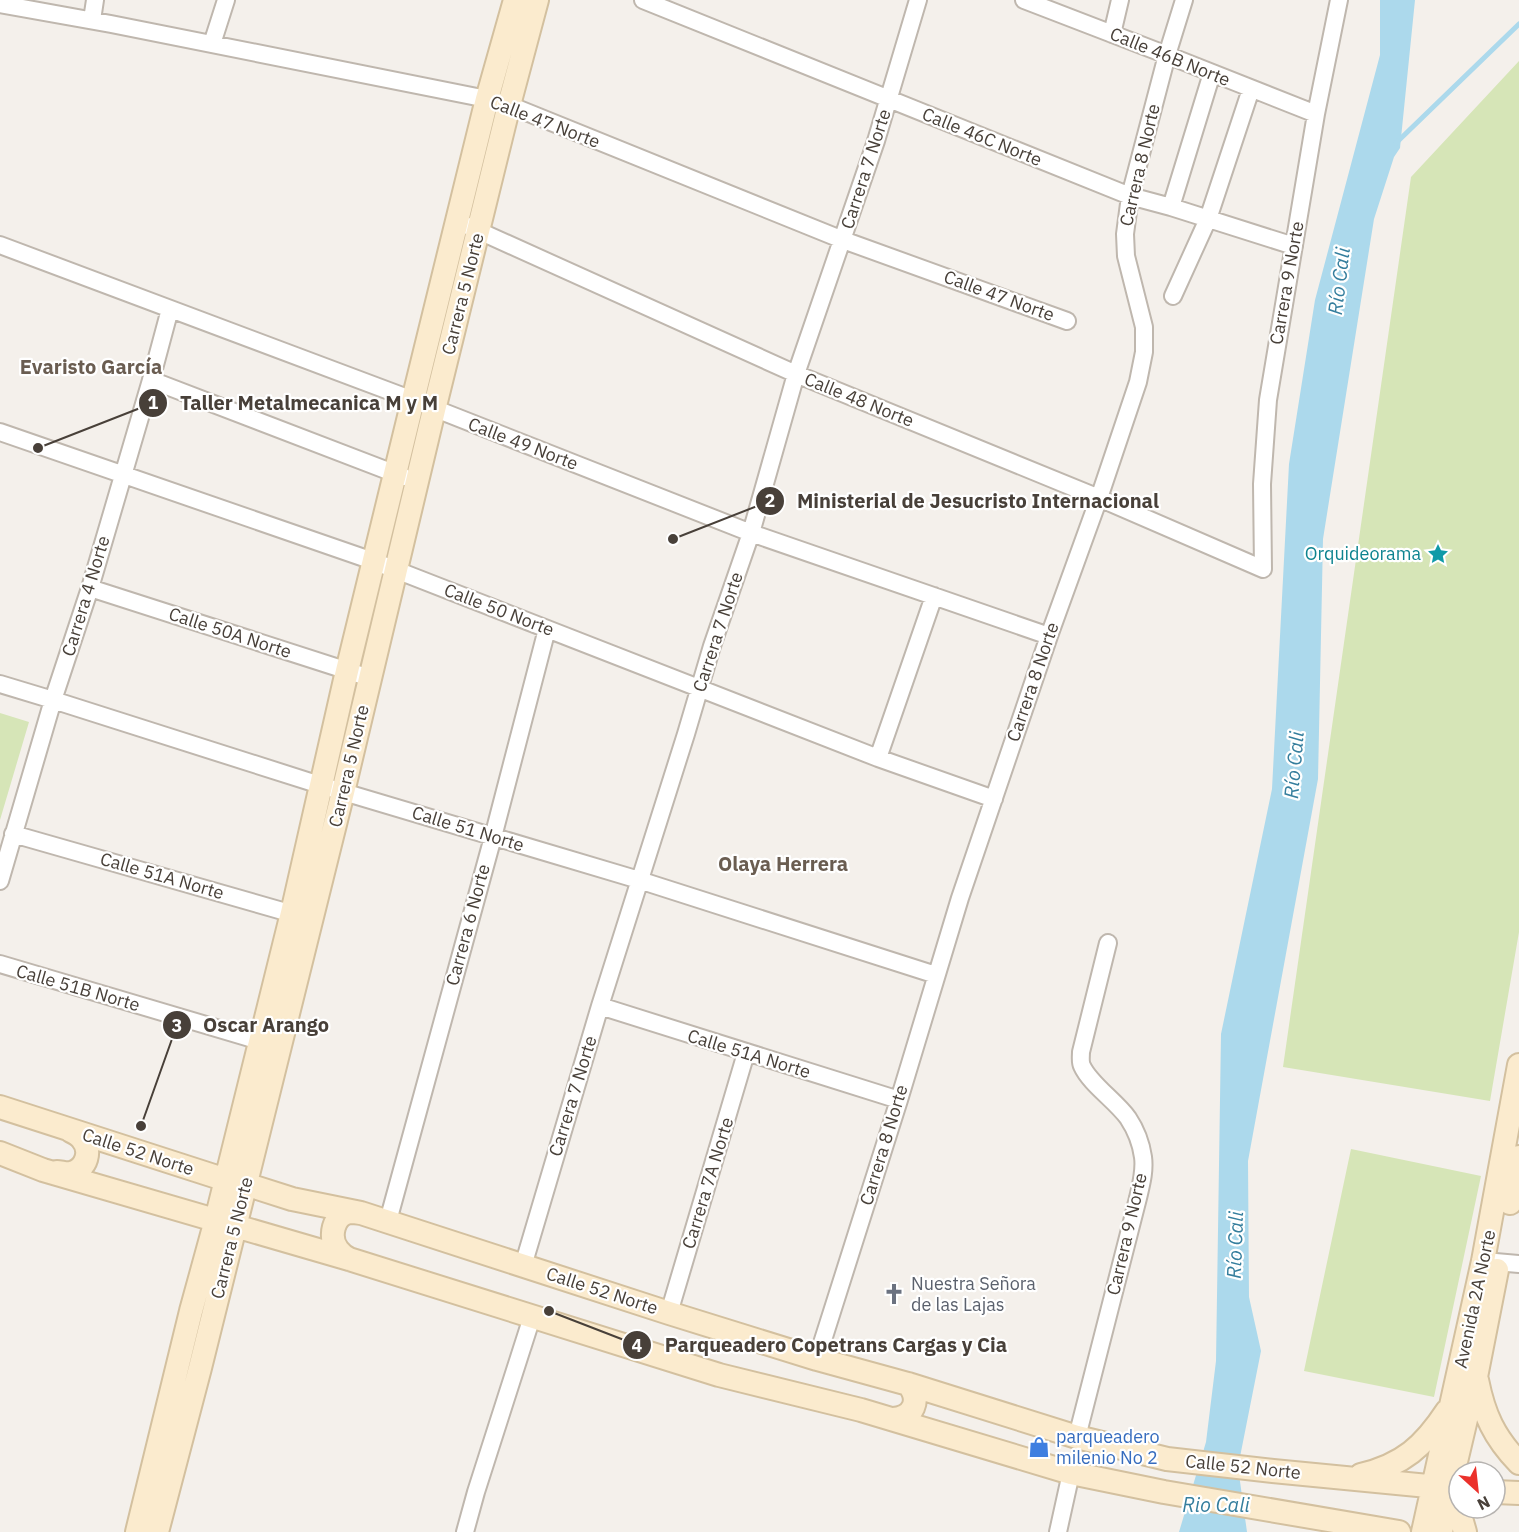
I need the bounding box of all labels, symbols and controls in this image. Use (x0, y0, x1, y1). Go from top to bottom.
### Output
street label: Calle 46B Norte (1107, 22, 1234, 91)
street label: Calle 47 Norte (487, 90, 604, 153)
street label: Carrera 8 Norte (1114, 101, 1165, 228)
street label: Calle 46C Norte (919, 102, 1046, 171)
street label: Carrera 7 Norte (835, 106, 896, 232)
street label: Carrera 9 Norte (1264, 219, 1309, 346)
street label: Carrera 5 Norte (436, 230, 489, 357)
water label: Río Cali (1321, 245, 1356, 316)
street label: Calle 47 Norte (941, 265, 1058, 326)
district label: Evaristo García (20, 353, 162, 380)
street label: Calle 48 Norte (801, 367, 917, 432)
callout: Taller Metalmecanica M y M (138, 384, 450, 422)
text: Taller Metalmecanica M y M (180, 389, 438, 416)
text: 1 (148, 391, 159, 414)
street label: Calle 49 Norte (465, 412, 582, 475)
callout: Ministerial de Jesucristo Internacional (755, 482, 1171, 520)
text: Ministerial de Jesucristo Internacional (797, 487, 1159, 514)
text: 2 (765, 489, 775, 512)
street label: Carrera 4 Norte (56, 533, 115, 659)
place label: Orquideorama (1305, 542, 1421, 565)
place icon: Orquideorama (1426, 542, 1450, 566)
street label: Carrera 7 Norte (687, 569, 748, 695)
street label: Calle 50 Norte (441, 578, 558, 641)
street label: Calle 50A Norte (166, 602, 295, 663)
street label: Carrera 8 Norte (1001, 619, 1064, 745)
street label: Carrera 5 Norte (323, 702, 374, 829)
water label: Río Cali (1277, 729, 1310, 800)
street label: Calle 51 Norte (409, 801, 527, 857)
street label: Calle 51A Norte (98, 847, 227, 904)
district label: Olaya Herrera (718, 850, 848, 877)
street label: Carrera 6 Norte (440, 861, 495, 988)
street label: Calle 51B Norte (14, 959, 143, 1016)
callout: Oscar Arango (162, 1006, 341, 1044)
text: Oscar Arango (203, 1011, 329, 1038)
text: 3 (172, 1014, 182, 1037)
street label: Calle 51A Norte (685, 1024, 814, 1083)
street label: Carrera 7 Norte (543, 1033, 602, 1159)
street label: Carrera 8 Norte (854, 1082, 913, 1208)
street label: Carrera 7A Norte (677, 1114, 738, 1251)
street label: Calle 52 Norte (79, 1123, 197, 1180)
street label: Carrera 9 Norte (1101, 1170, 1152, 1297)
street label: Carrera 5 Norte (205, 1174, 258, 1301)
water label: Río Cali (1220, 1210, 1249, 1279)
street label: Avenida 2A Norte (1449, 1227, 1500, 1370)
street label: Calle 52 Norte (543, 1262, 661, 1319)
place label: Nuestra Señora de las Lajas (911, 1272, 1036, 1316)
church icon: Nuestra Señora de las Lajas (882, 1282, 906, 1306)
callout: Parqueadero Copetrans Cargas y Cia (622, 1326, 1019, 1364)
text: Parqueadero Copetrans Cargas y Cia (665, 1331, 1007, 1358)
text: 4 (632, 1334, 643, 1357)
place label: parqueadero milenio No 2 (1056, 1425, 1160, 1469)
shop icon: parqueadero milenio No 2 (1027, 1435, 1051, 1459)
street label: Calle 52 Norte (1184, 1449, 1302, 1484)
north arrow (1447, 1460, 1507, 1520)
water label: Rio Cali (1182, 1491, 1250, 1518)
text: N (1474, 1492, 1494, 1515)

